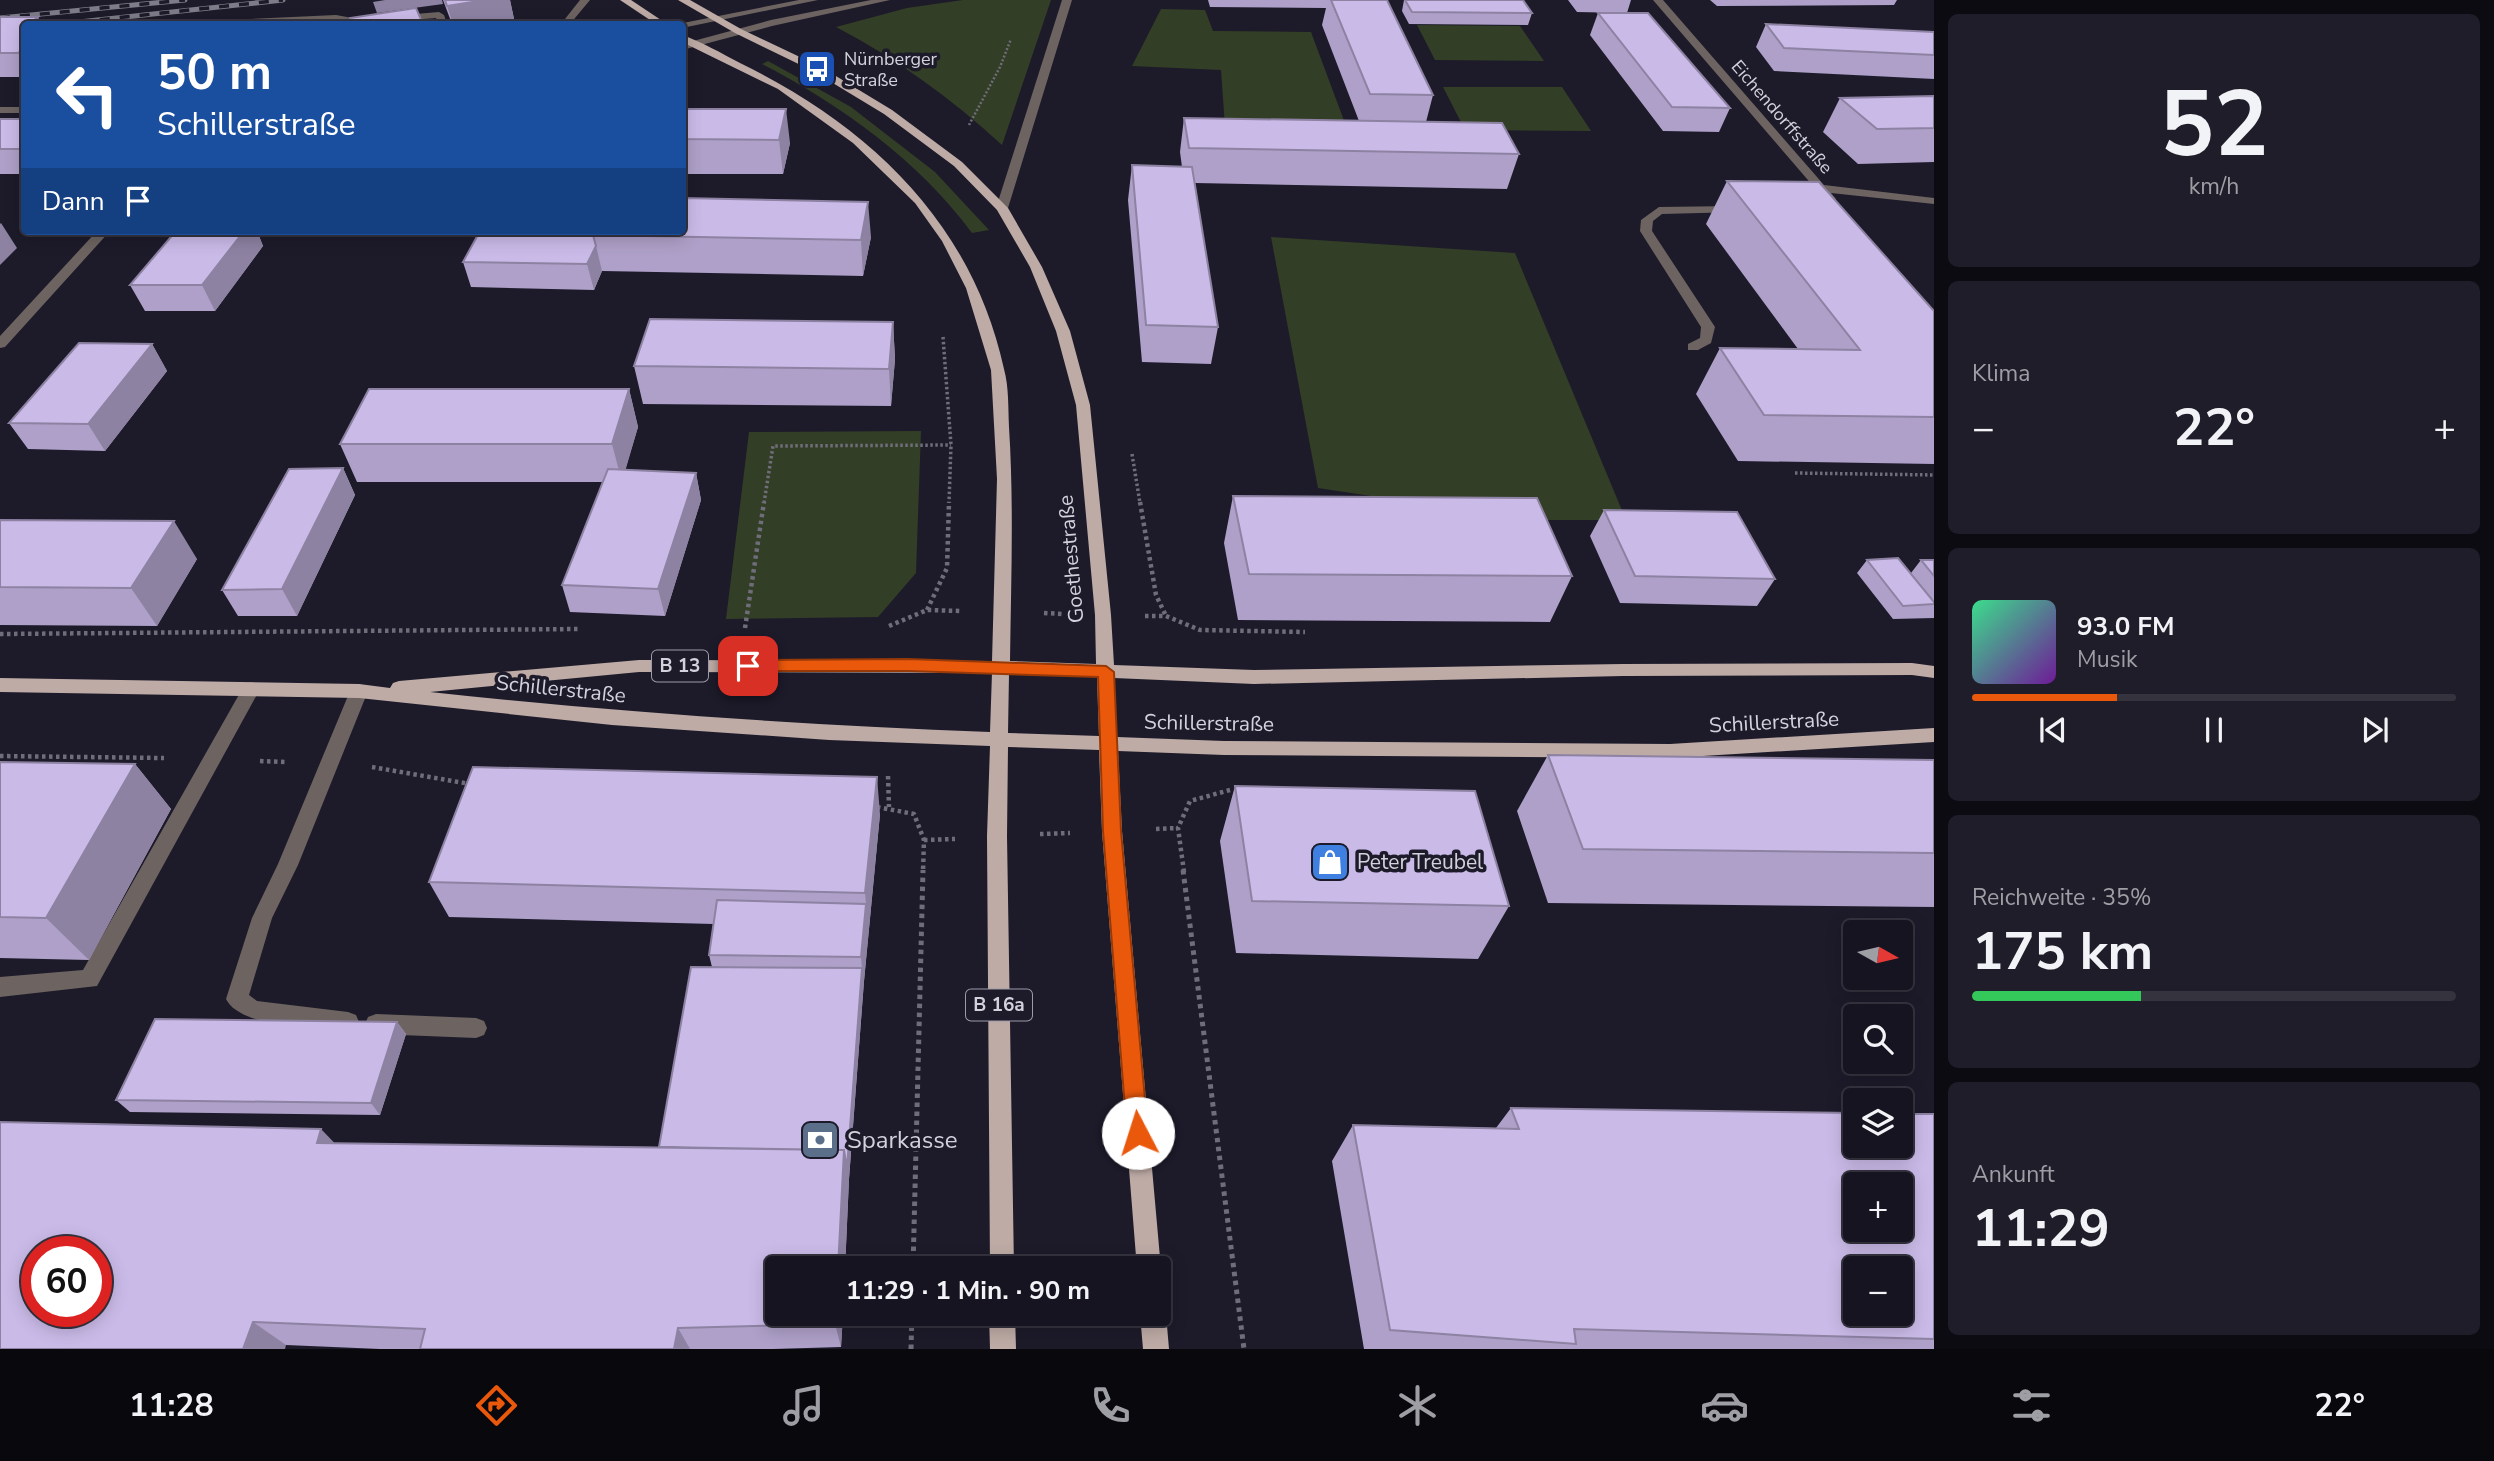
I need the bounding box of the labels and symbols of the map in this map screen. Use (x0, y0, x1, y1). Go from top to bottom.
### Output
place label: Nürnberger Straße (844, 47, 938, 92)
bus stop icon: Nürnberger Straße (796, 48, 838, 90)
street label: Eichendorffstraße (1726, 55, 1838, 179)
street label: Goethestraße (1051, 494, 1091, 624)
pin (718, 636, 778, 696)
road number: B 13 (652, 650, 708, 681)
street label: Schillerstraße (495, 668, 627, 710)
street label: Schillerstraße (1708, 705, 1840, 739)
street label: Schillerstraße (1144, 708, 1274, 738)
shop icon: Peter Treubel (1309, 841, 1351, 883)
place label: Peter Treubel (1357, 848, 1484, 876)
north arrow (1843, 920, 1913, 990)
road number: B 16a (966, 990, 1032, 1021)
position arrow (1101, 1096, 1175, 1170)
bank icon: Sparkasse (799, 1119, 841, 1161)
place label: Sparkasse (847, 1124, 958, 1156)
speed limit sign: 60 (21, 1236, 112, 1327)

